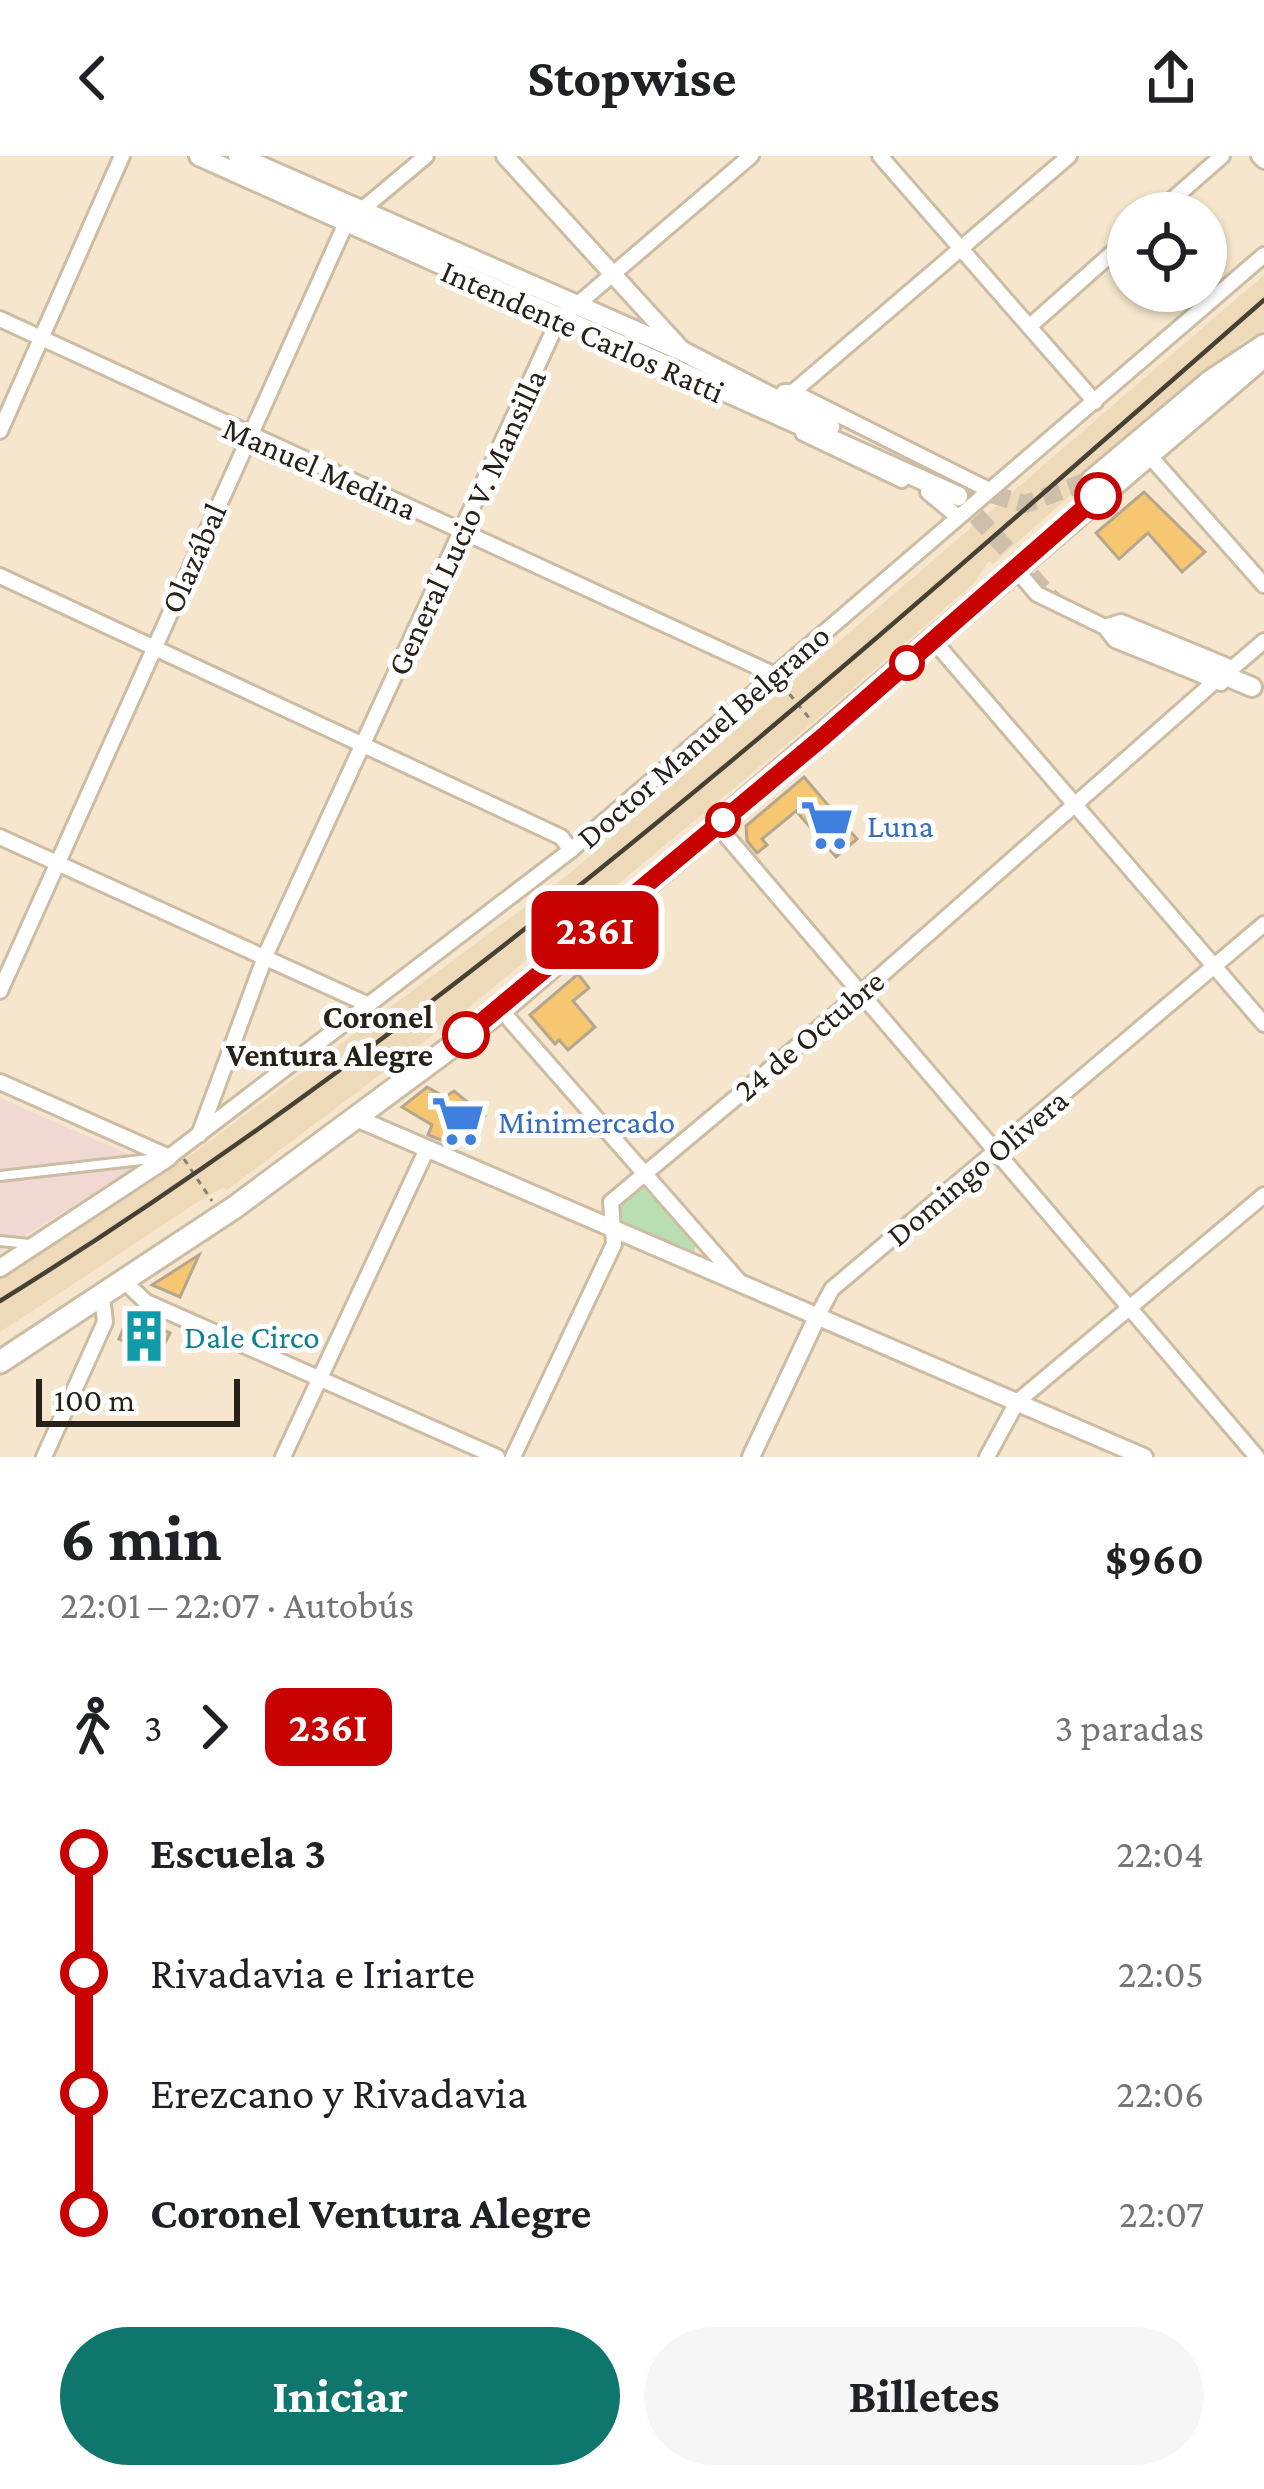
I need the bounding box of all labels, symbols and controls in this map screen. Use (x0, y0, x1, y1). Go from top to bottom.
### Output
icon: back (60, 45, 126, 111)
icon: share (1138, 45, 1204, 111)
text: Stopwise (527, 48, 737, 108)
map controls (1107, 192, 1227, 312)
button: locate (1107, 192, 1227, 312)
street label: Intendente Carlos Ratti (436, 252, 730, 410)
street label: General Lucio V. Mansilla (379, 363, 553, 681)
street label: Manuel Medina (217, 409, 423, 527)
unlabelled marker (1076, 474, 1120, 518)
street label: Olazábal (152, 497, 234, 619)
street label: Doctor Manuel Belgrano (569, 616, 837, 856)
unlabelled marker (891, 647, 923, 679)
supermarket icon: Luna (798, 796, 856, 854)
unlabelled marker (707, 804, 739, 836)
place label: Luna (867, 807, 934, 844)
line badge: 236I (511, 891, 679, 969)
text: 236I (556, 906, 635, 953)
street label: 24 de Octubre (727, 962, 891, 1108)
place label: Coronel Ventura Alegre (225, 998, 433, 1073)
marker: Coronel Ventura Alegre (444, 1013, 488, 1057)
street label: Domingo Olivera (879, 1081, 1075, 1253)
supermarket icon: Minimercado (429, 1092, 487, 1150)
place label: Minimercado (498, 1103, 675, 1140)
building icon: Dale Circo (115, 1307, 173, 1365)
place label: Dale Circo (184, 1318, 320, 1355)
scale bar (36, 1373, 240, 1426)
text: 100 m (54, 1381, 135, 1418)
text: 6 min (60, 1501, 222, 1574)
text: $960 (1105, 1534, 1204, 1584)
text: 22:01 – 22:07 · Autobús (60, 1583, 414, 1626)
icon: walk (60, 1694, 126, 1760)
icon: forward (181, 1694, 247, 1760)
text: 236I (289, 1703, 368, 1750)
text: 3 (144, 1706, 163, 1749)
text: 3 paradas (1055, 1706, 1204, 1749)
text: Escuela 3 (150, 1828, 326, 1878)
text: 22:04 (1116, 1832, 1204, 1875)
text: Rivadavia e Iriarte (150, 1948, 475, 1998)
text: 22:05 (1118, 1952, 1204, 1995)
text: Erezcano y Rivadavia (150, 2068, 528, 2118)
text: 22:06 (1116, 2072, 1204, 2115)
text: Coronel Ventura Alegre (150, 2188, 591, 2238)
text: 22:07 (1119, 2192, 1204, 2235)
button: Iniciar (60, 2327, 620, 2465)
button: Billetes (644, 2327, 1204, 2465)

